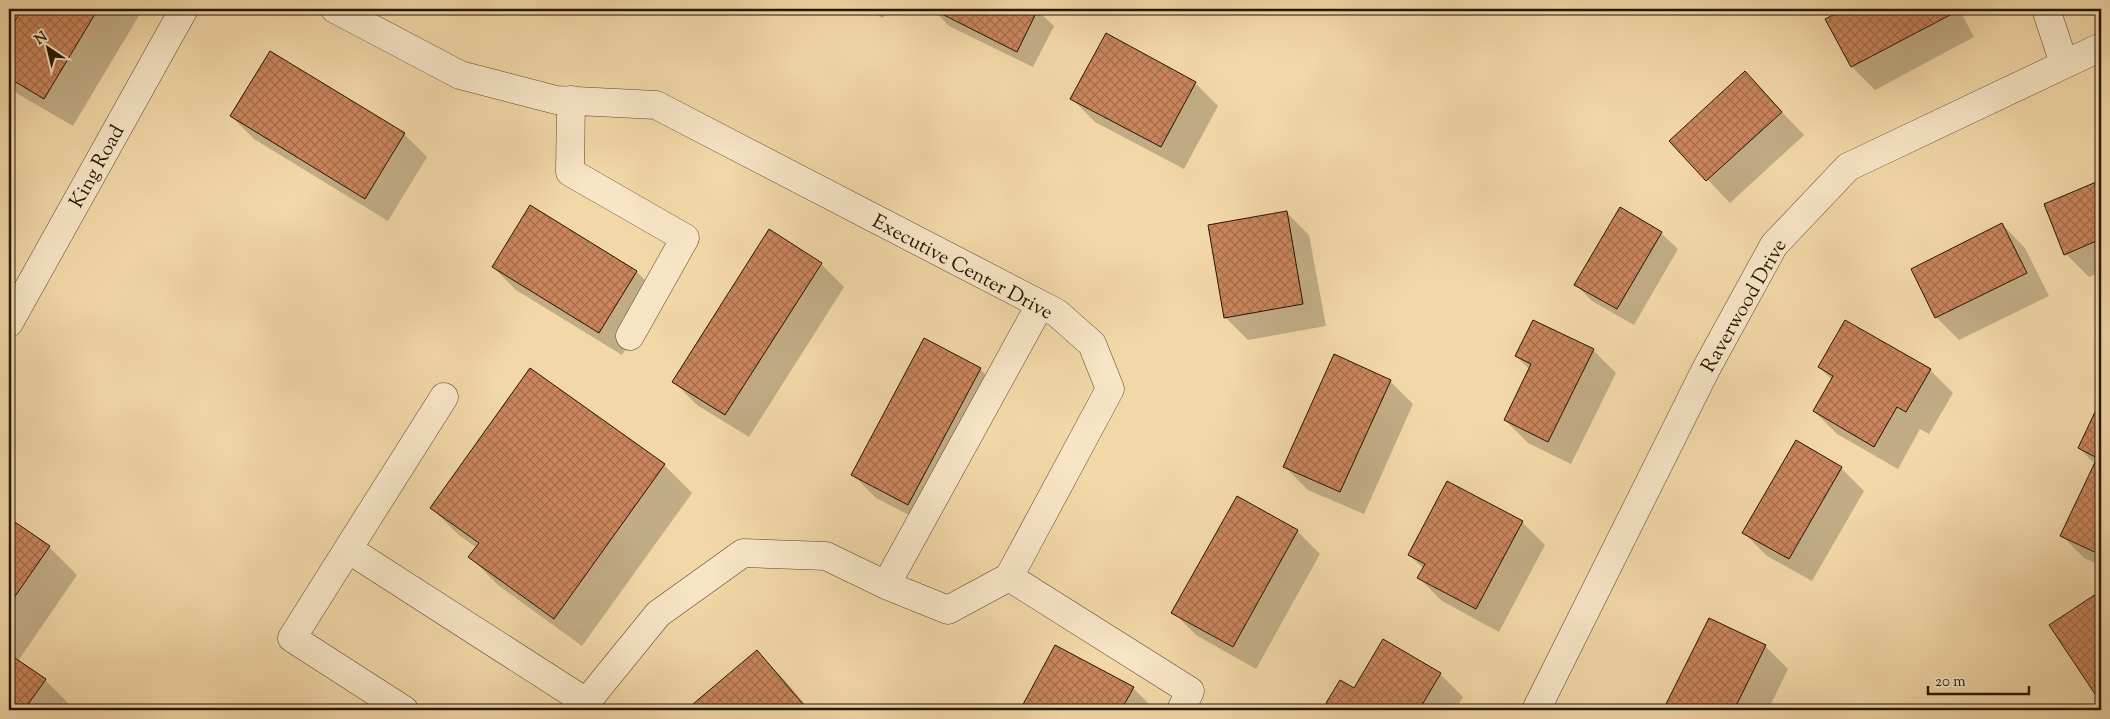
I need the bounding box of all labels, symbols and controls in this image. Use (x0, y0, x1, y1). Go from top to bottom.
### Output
north arrow (22, 22, 72, 72)
text: N (31, 28, 52, 50)
street label: King Road (64, 120, 133, 214)
street label: Executive Center Drive (866, 208, 1057, 328)
street label: Raverwood Drive (1695, 234, 1795, 378)
scale bar (1928, 664, 2029, 696)
text: 20 m (1935, 672, 1966, 693)

